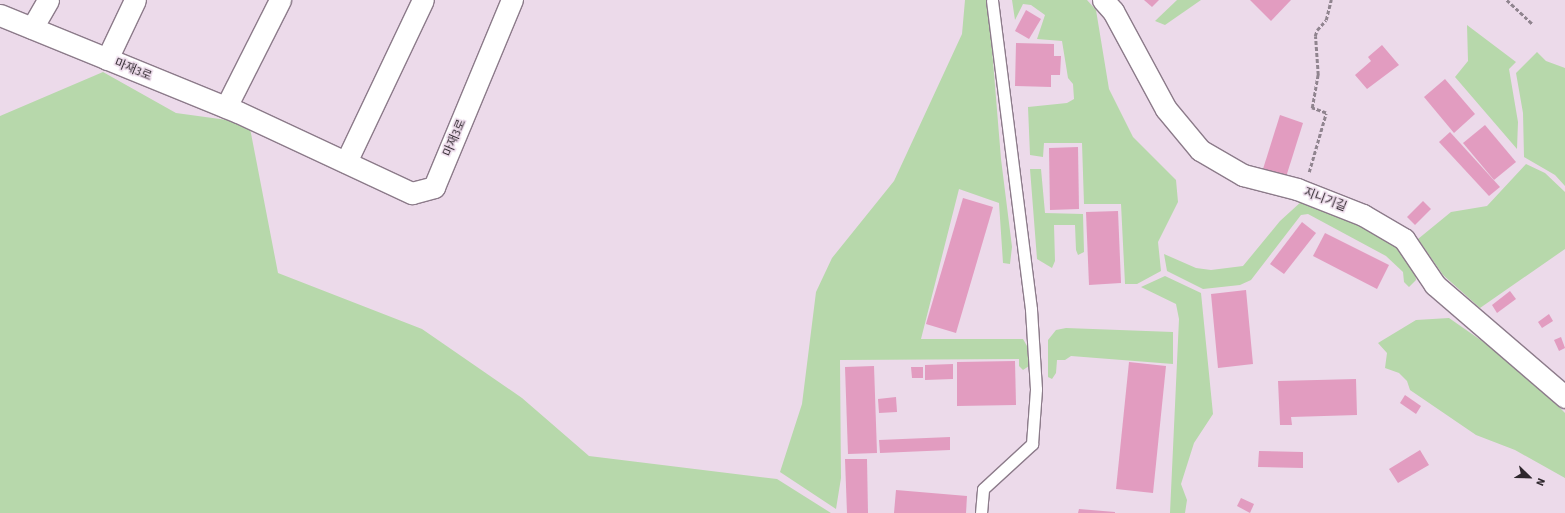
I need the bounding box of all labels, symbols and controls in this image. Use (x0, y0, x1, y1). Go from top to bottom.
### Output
street label: 마재3로 (112, 56, 154, 84)
street label: 마재3로 (441, 117, 469, 159)
street label: 지니기길 (1302, 185, 1348, 215)
north arrow (1509, 457, 1549, 497)
text: N (1532, 476, 1549, 488)

